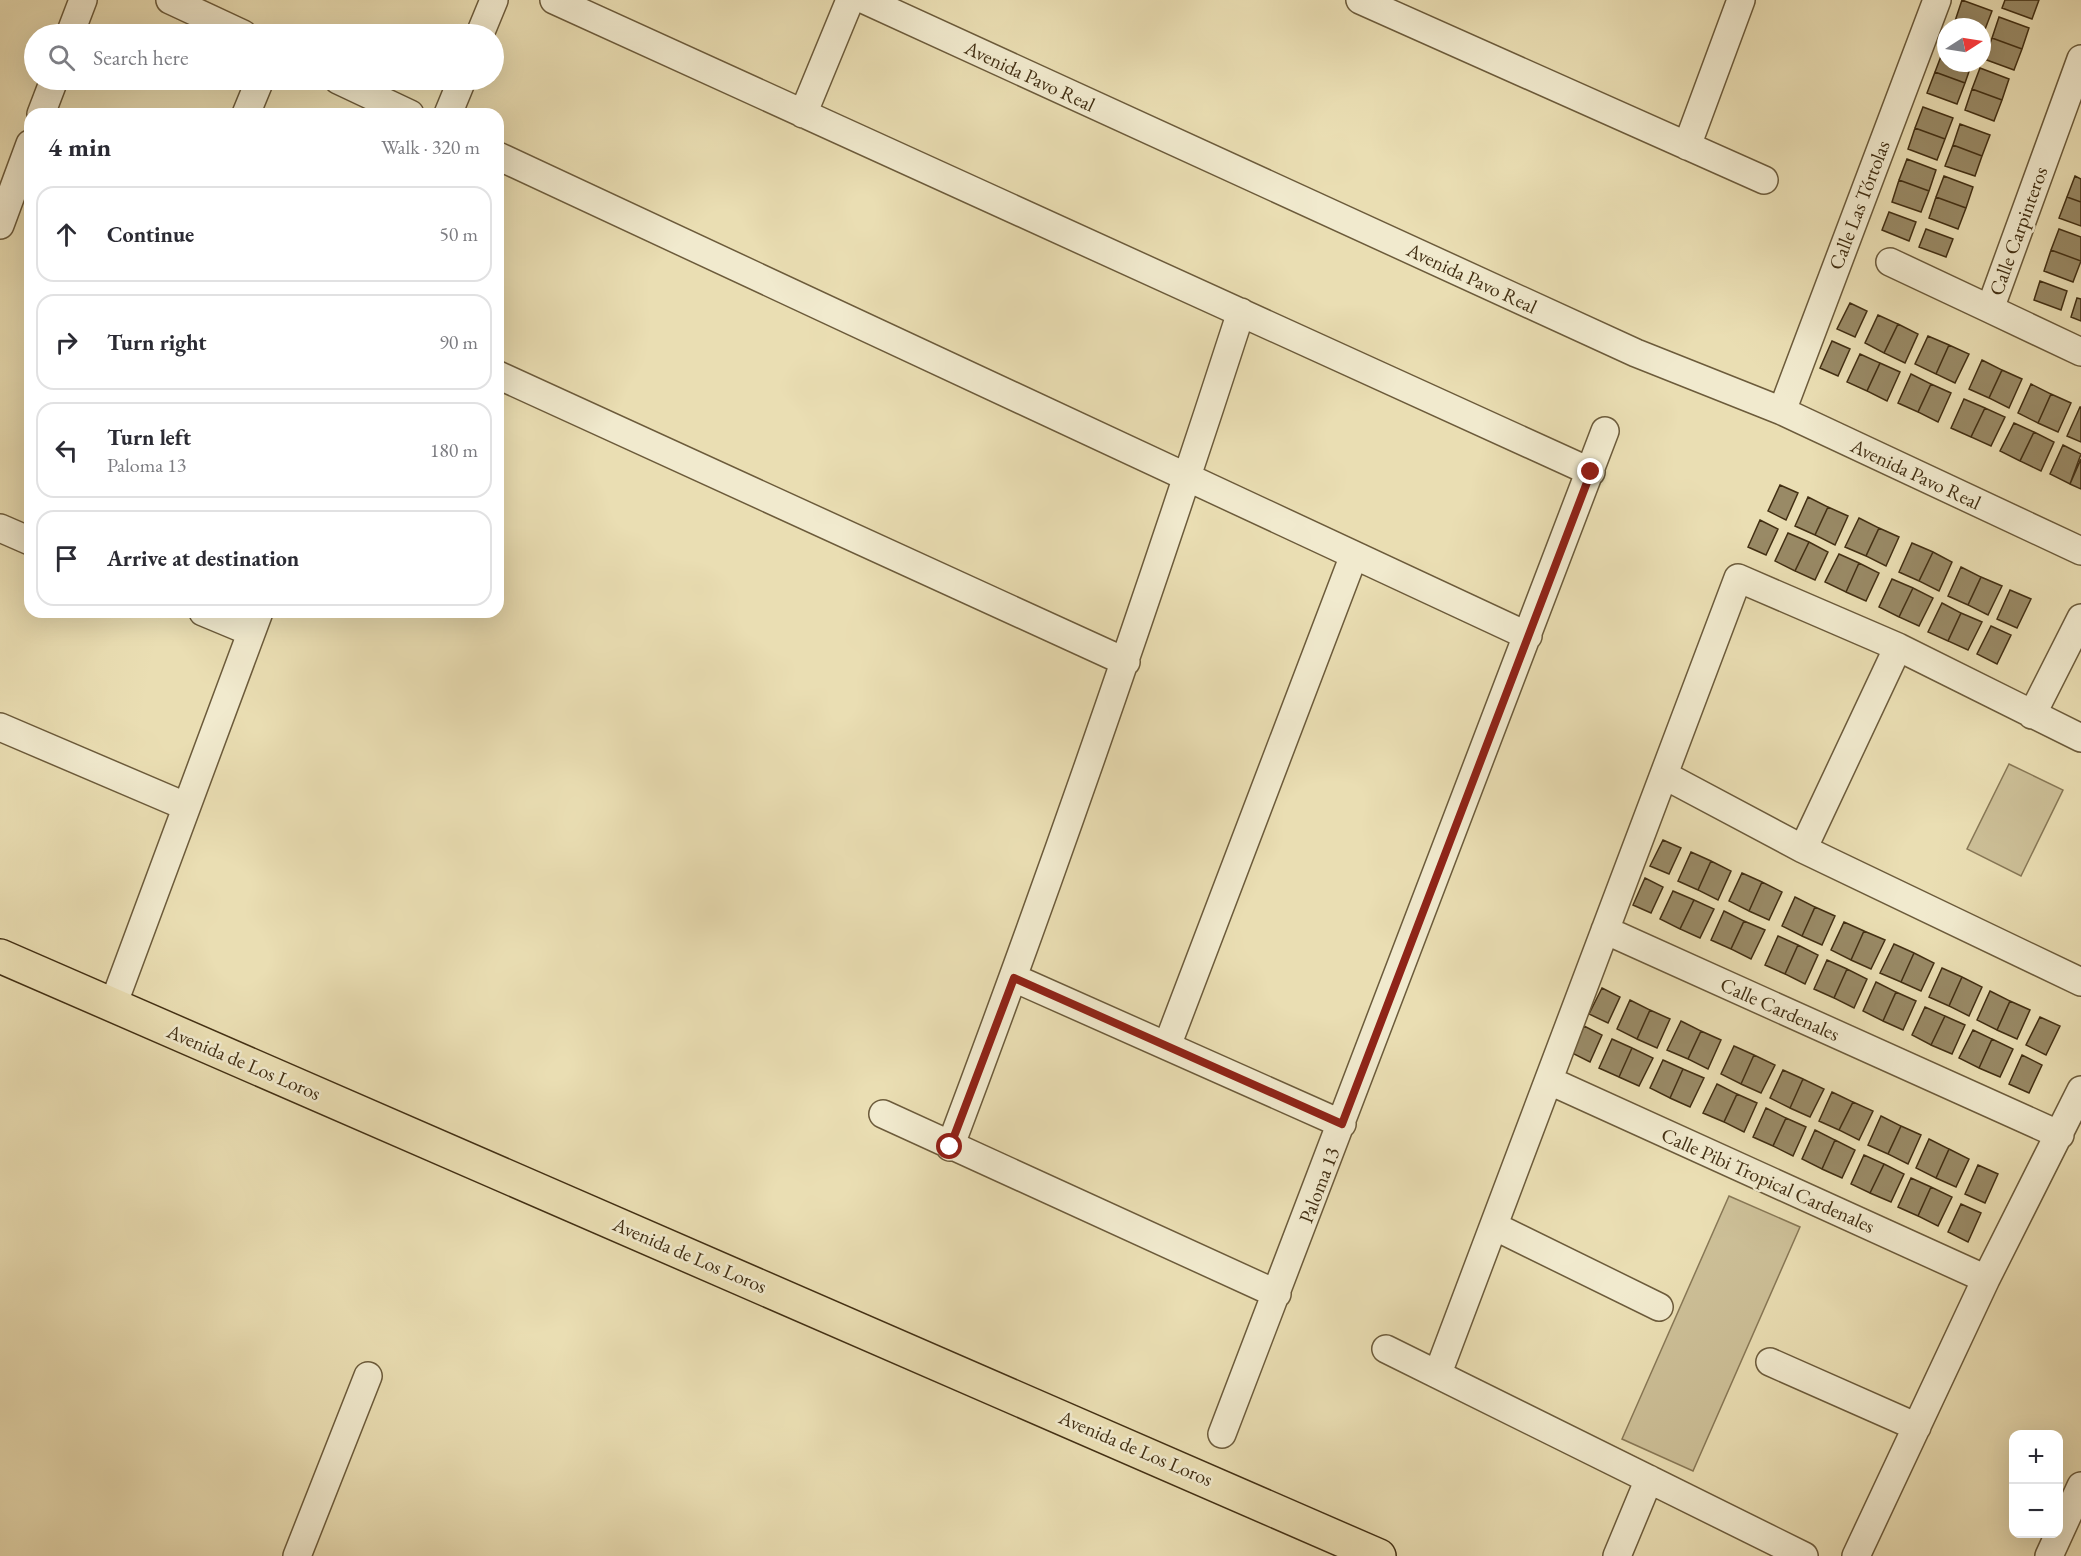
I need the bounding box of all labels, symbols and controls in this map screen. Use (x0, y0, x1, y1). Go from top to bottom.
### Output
north arrow (1937, 18, 1991, 72)
search box (24, 24, 504, 90)
street label: Avenida Pavo Real (960, 34, 1099, 118)
icon: search (45, 41, 78, 74)
text: Search here (93, 43, 188, 72)
text: 4 min (48, 130, 111, 164)
text: Walk · 320 m (381, 134, 480, 160)
street label: Calle Las Tórtolas (1822, 137, 1896, 273)
street label: Calle Carpinteros (1983, 163, 2053, 299)
icon: ahead (50, 218, 83, 251)
text: Continue (107, 220, 194, 249)
text: 50 m (439, 221, 478, 247)
street label: Avenida Pavo Real (1402, 236, 1541, 320)
icon: right (50, 326, 83, 359)
text: Turn right (107, 328, 206, 357)
text: 90 m (439, 329, 478, 355)
text: Turn left (107, 423, 191, 452)
street label: Avenida Pavo Real (1846, 432, 1985, 516)
icon: left (50, 434, 83, 467)
text: 180 m (430, 437, 478, 463)
text: Paloma 13 (107, 452, 186, 478)
route end (1577, 458, 1603, 484)
icon: arrive (50, 542, 83, 575)
text: Arrive at destination (107, 544, 299, 573)
street label: Calle Cardenales (1716, 971, 1844, 1047)
street label: Avenida de Los Loros (162, 1017, 325, 1106)
street label: Calle Pibi Tropical Cardenales (1657, 1121, 1879, 1239)
route start (936, 1133, 962, 1159)
street label: Paloma 13 (1293, 1143, 1345, 1227)
street label: Avenida de Los Loros (608, 1210, 771, 1299)
street label: Avenida de Los Loros (1054, 1403, 1217, 1492)
map controls (2009, 1430, 2063, 1538)
button: + (2009, 1430, 2063, 1484)
button: − (2009, 1484, 2063, 1538)

